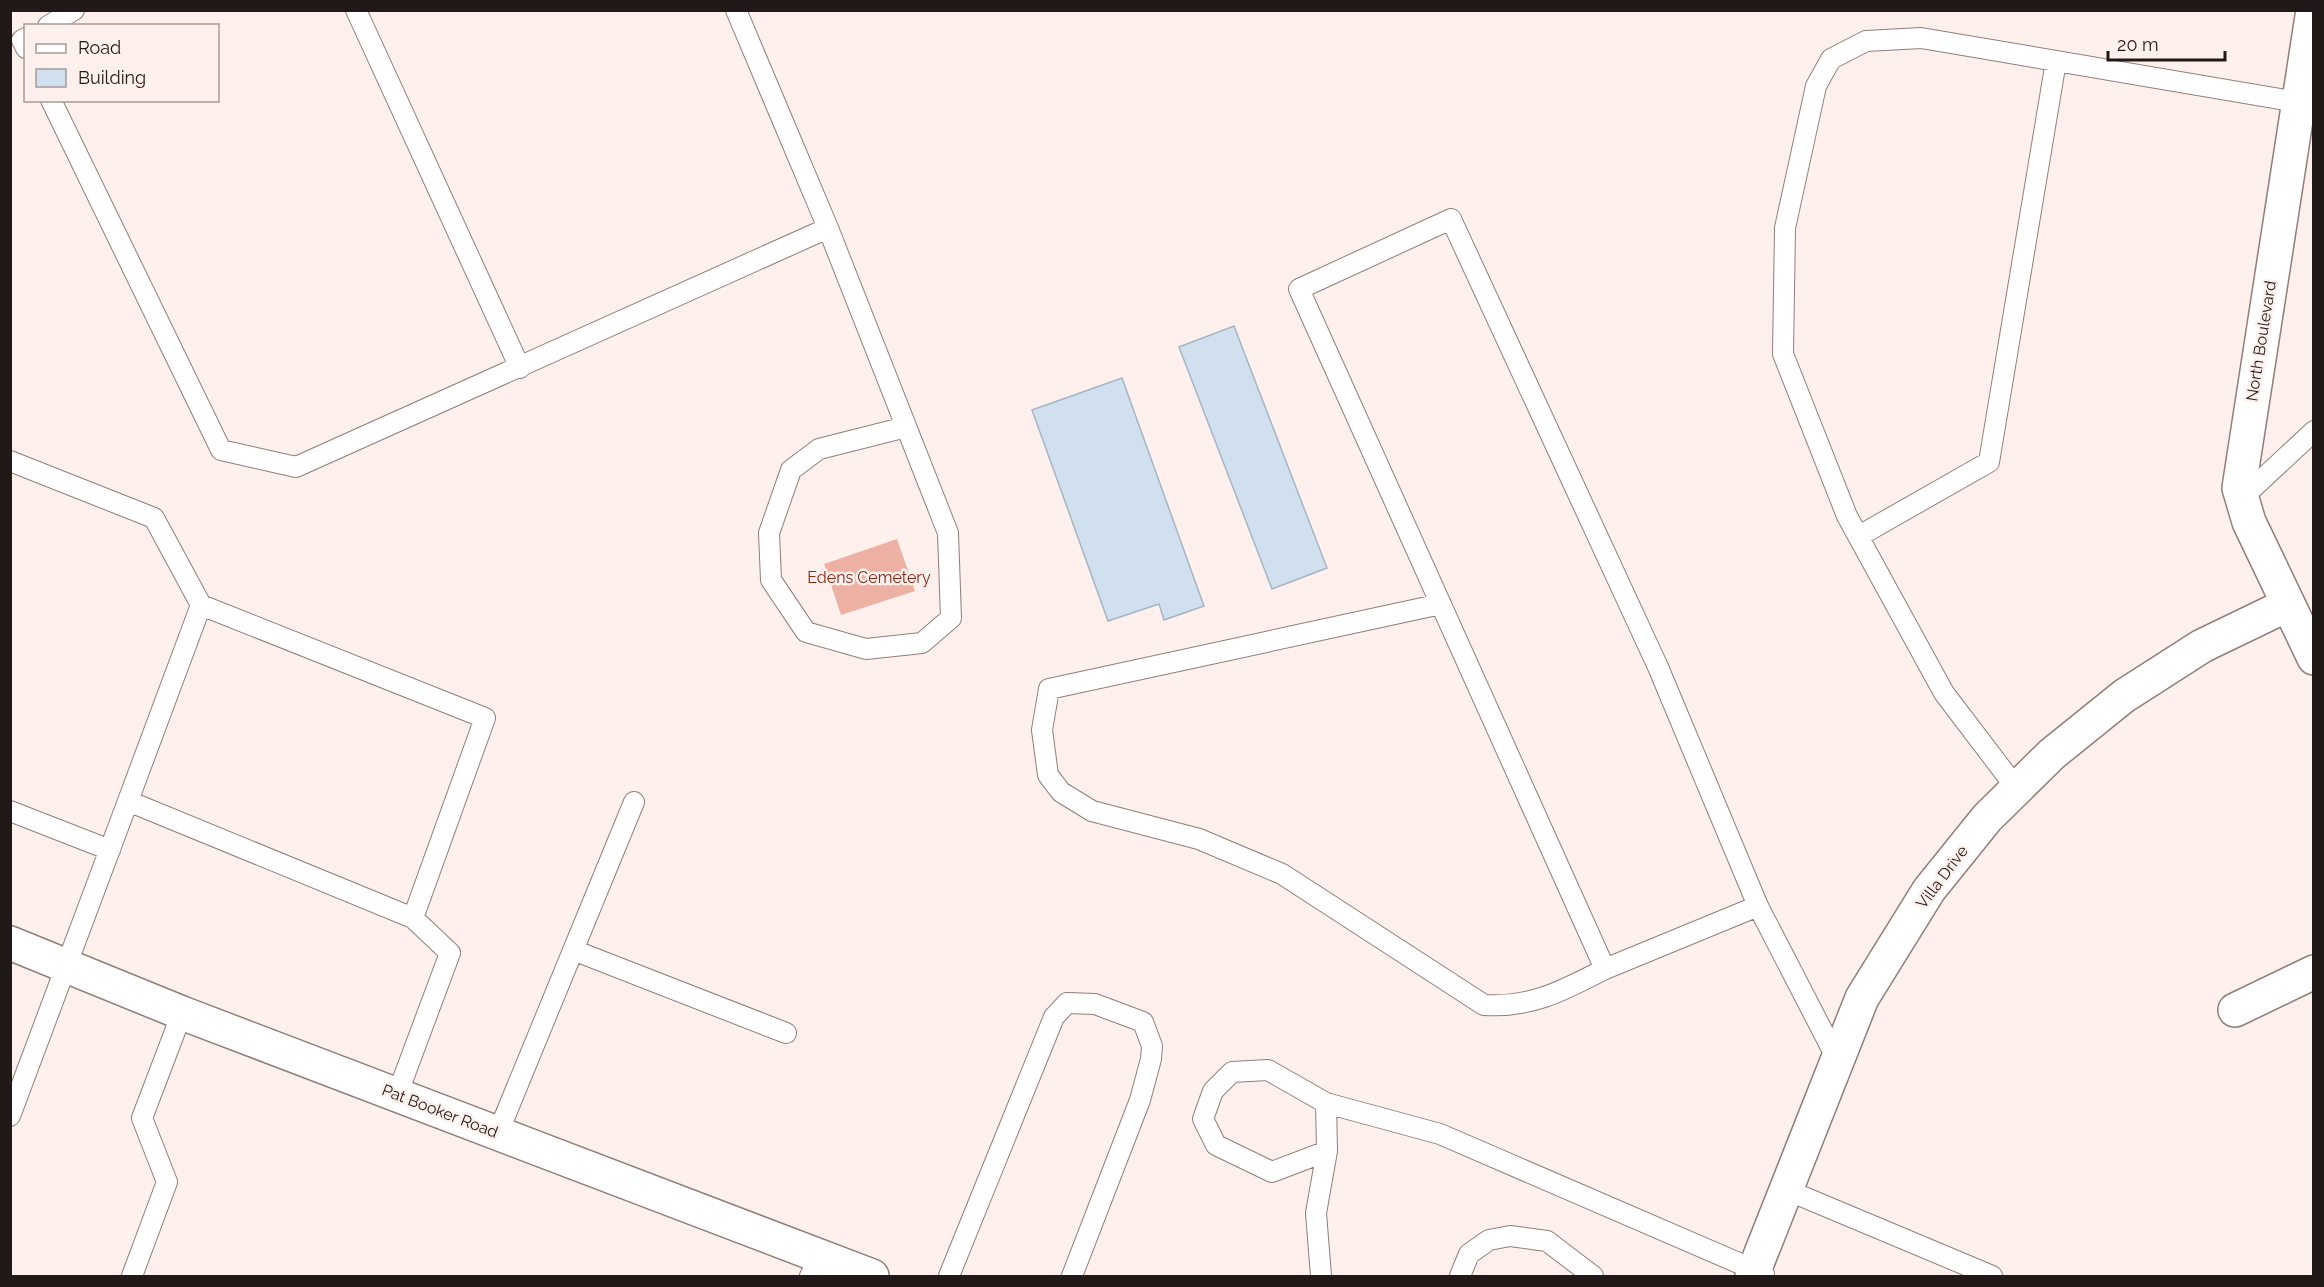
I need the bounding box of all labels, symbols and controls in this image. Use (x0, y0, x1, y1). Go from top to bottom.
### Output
legend (24, 24, 219, 102)
scale bar (2108, 24, 2225, 62)
text: 20 m (2117, 34, 2159, 55)
text: Road (78, 37, 121, 58)
text: Building (78, 67, 146, 88)
street label: North Boulevard (2242, 279, 2280, 403)
park label: Edens Cemetery (807, 568, 931, 587)
street label: Villa Drive (1912, 842, 1972, 912)
street label: Pat Booker Road (379, 1080, 501, 1142)

